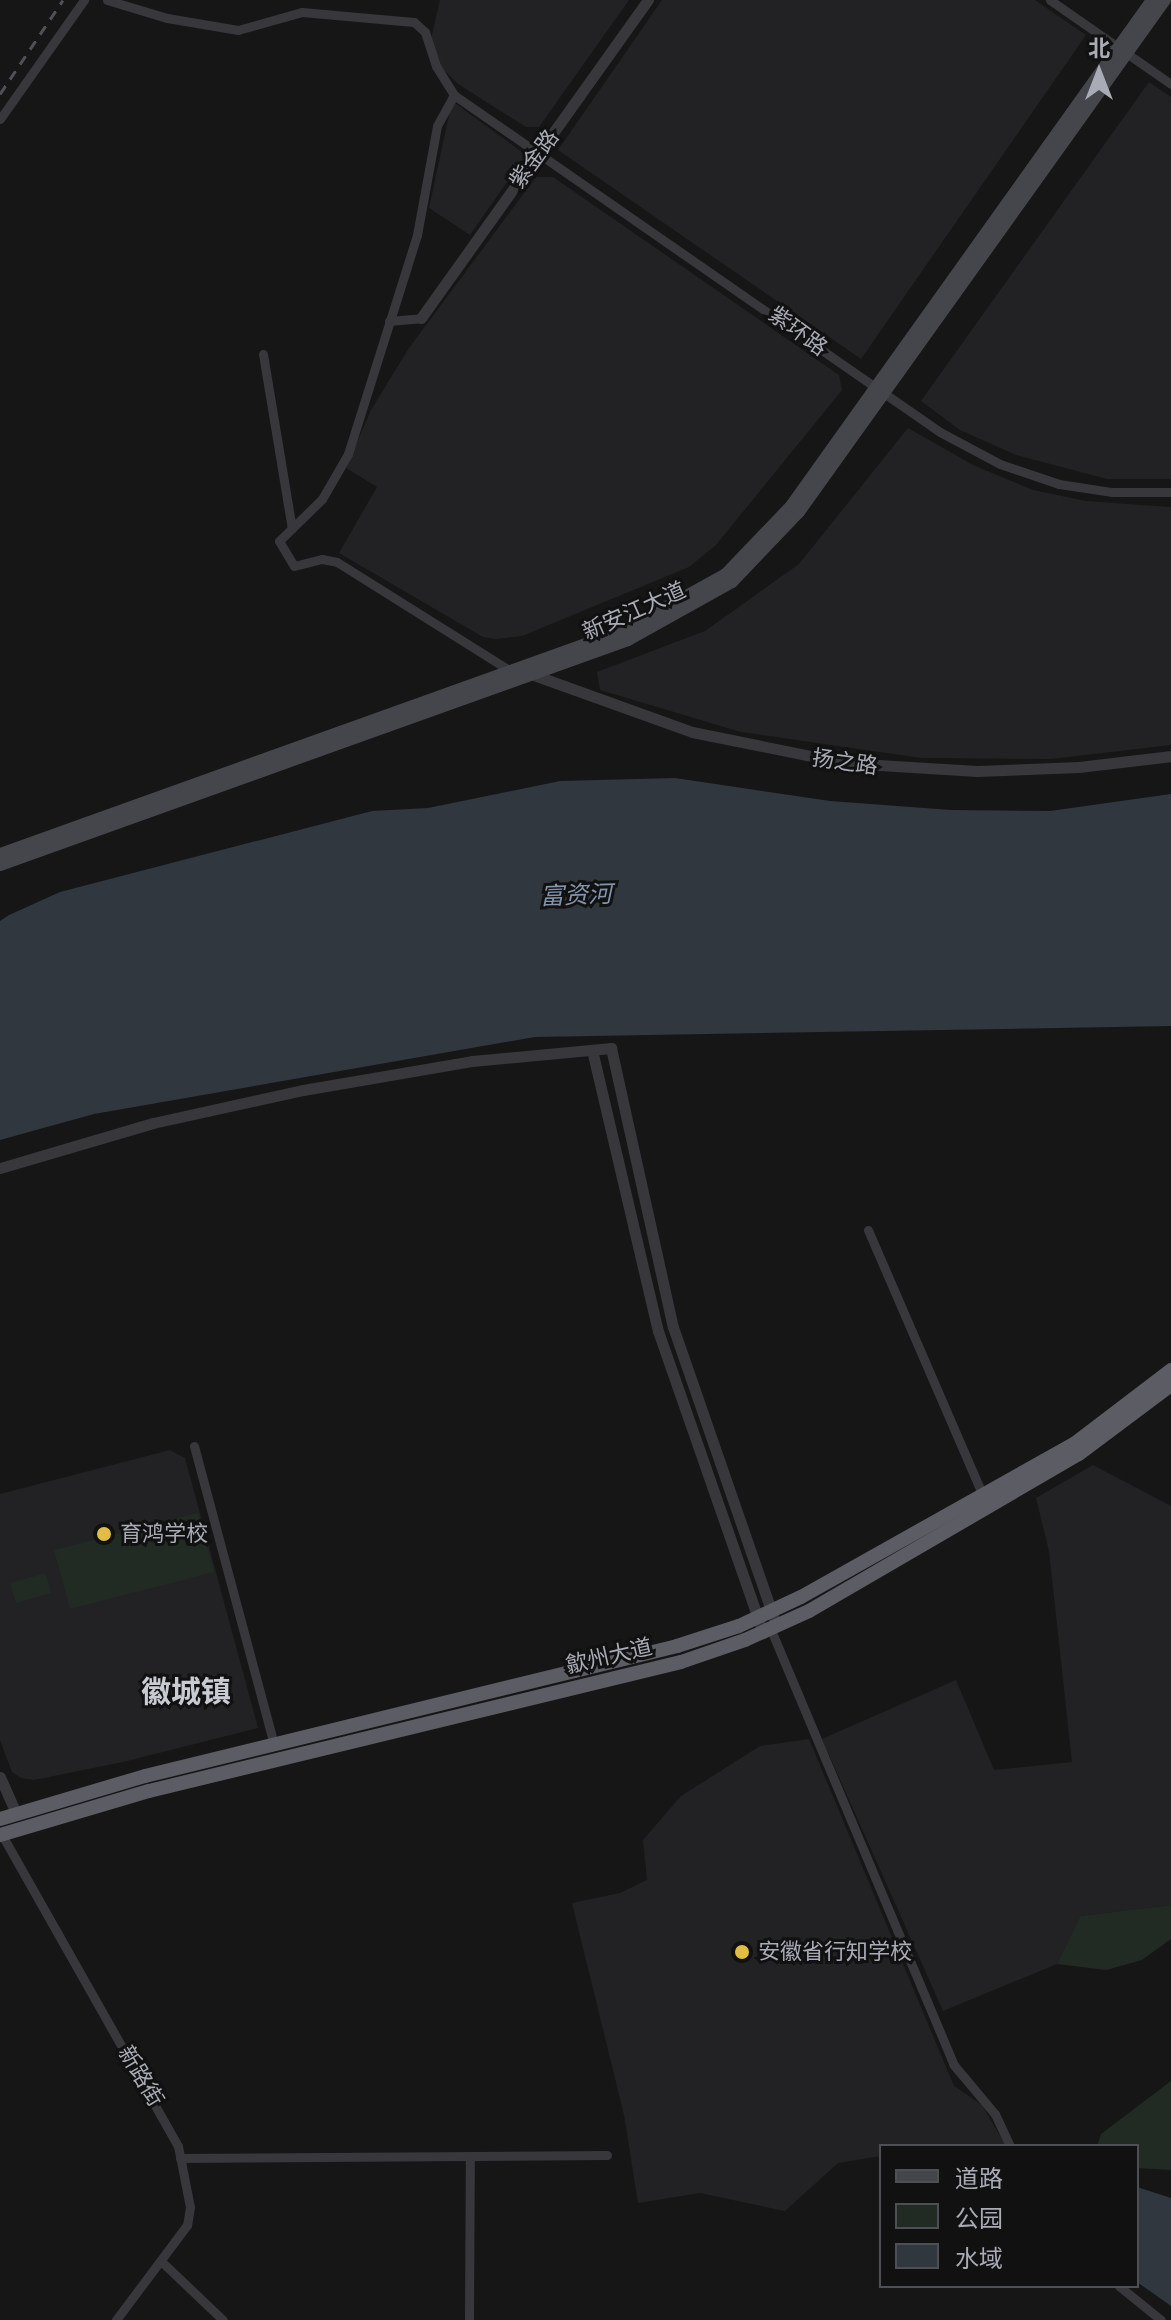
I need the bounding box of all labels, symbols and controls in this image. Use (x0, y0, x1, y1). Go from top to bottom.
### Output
north arrow (1059, 32, 1139, 112)
text: 北 (1088, 34, 1110, 62)
street label: 紫金路 (504, 125, 564, 193)
street label: 紫环路 (764, 301, 832, 361)
street label: 新安江大道 (578, 577, 690, 645)
street label: 扬之路 (810, 744, 880, 780)
water label: 富资河 (540, 879, 612, 911)
place label: 育鸿学校 (120, 1521, 208, 1547)
marker: 育鸿学校 (95, 1525, 113, 1543)
street label: 歙州大道 (563, 1633, 655, 1679)
district label: 徽城镇 (141, 1673, 231, 1709)
place label: 安徽省行知学校 (758, 1939, 912, 1965)
marker: 安徽省行知学校 (733, 1943, 751, 1961)
street label: 新路街 (113, 2041, 169, 2111)
legend (879, 2144, 1139, 2288)
text: 道路 (955, 2163, 1003, 2194)
text: 公园 (955, 2203, 1003, 2234)
text: 水域 (955, 2243, 1003, 2274)

